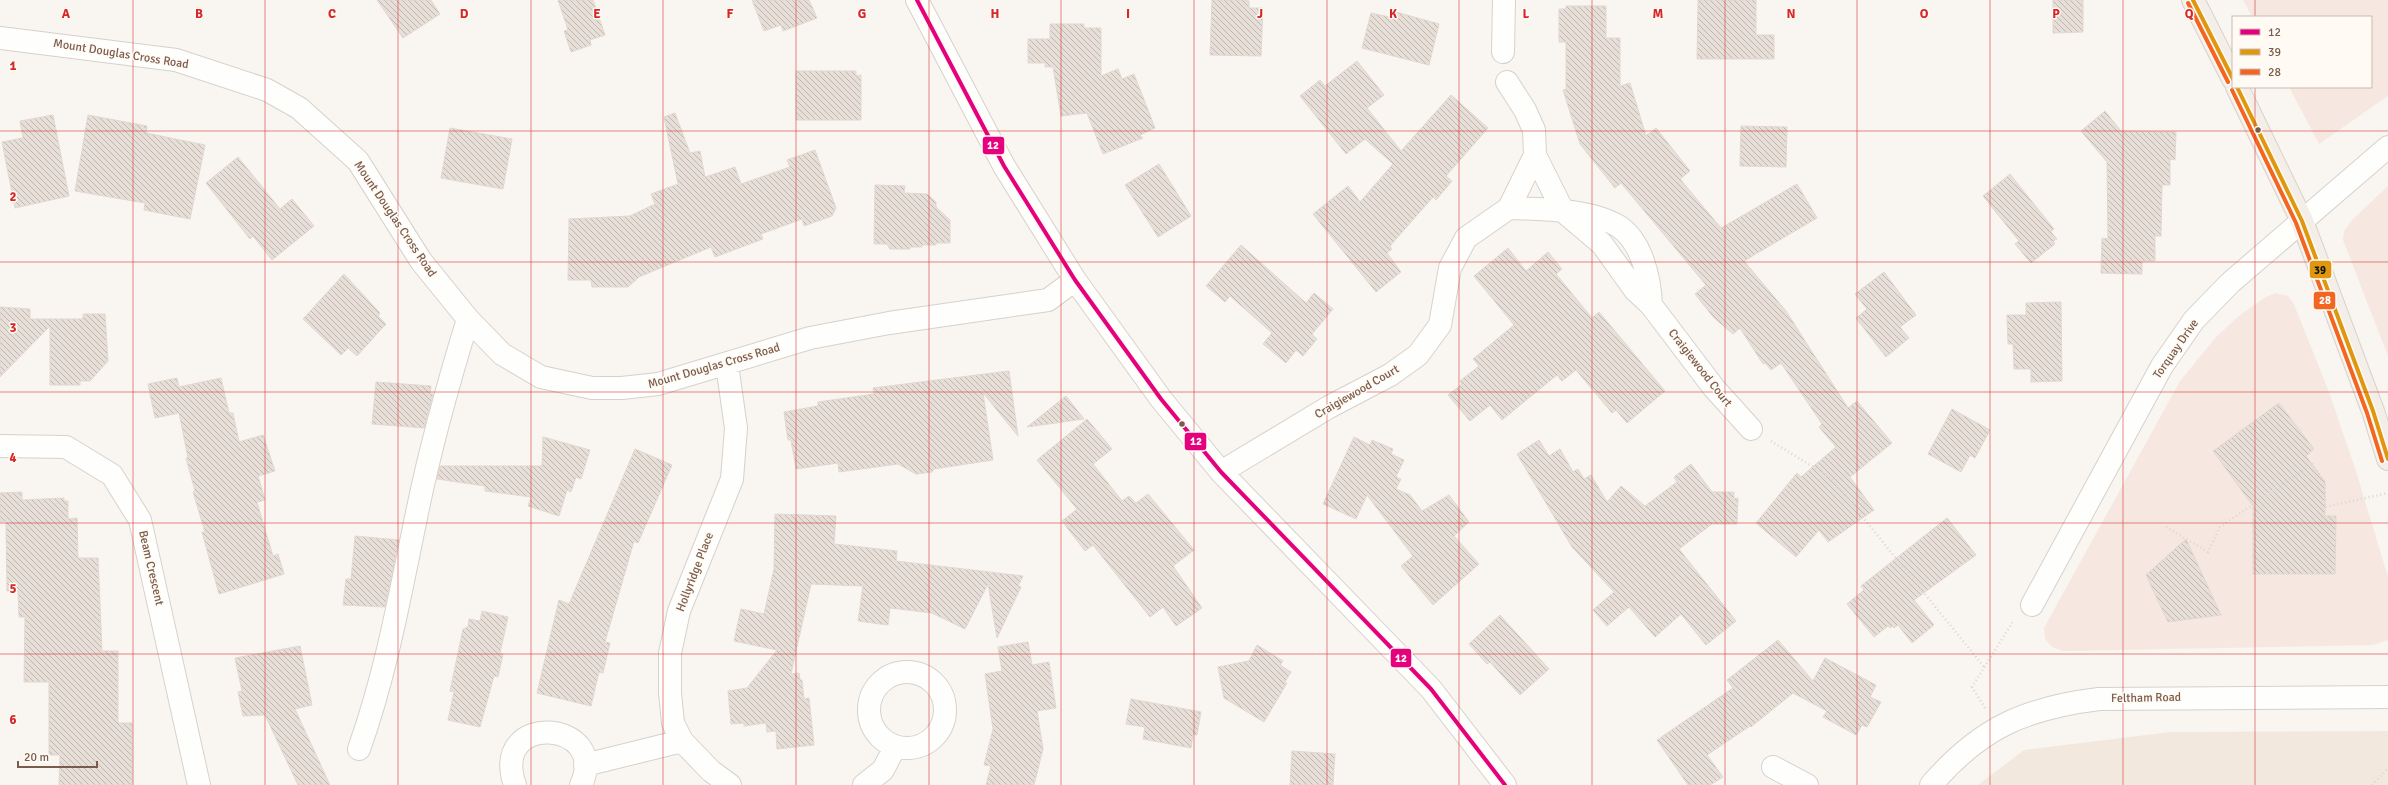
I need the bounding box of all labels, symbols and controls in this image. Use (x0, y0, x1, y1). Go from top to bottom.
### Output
text: A (62, 6, 71, 22)
text: B (195, 6, 203, 22)
text: C (328, 6, 336, 22)
text: D (460, 6, 469, 22)
text: E (593, 6, 601, 22)
text: F (727, 6, 734, 22)
text: G (858, 6, 866, 22)
text: H (991, 6, 999, 22)
text: I (1126, 6, 1130, 22)
text: J (1257, 6, 1263, 22)
text: K (1389, 6, 1397, 22)
text: L (1523, 6, 1530, 22)
text: M (1653, 6, 1664, 22)
text: N (1786, 6, 1796, 22)
text: O (1920, 6, 1929, 22)
text: P (2052, 6, 2060, 22)
text: Q (2185, 6, 2194, 22)
legend (2232, 16, 2372, 88)
text: 12 (2268, 25, 2281, 40)
street label: Mount Douglas Cross Road (52, 36, 190, 72)
text: 39 (2268, 45, 2281, 60)
text: 1 (9, 58, 17, 74)
text: 28 (2268, 65, 2281, 80)
unlabelled marker (2253, 125, 2263, 135)
line badge: 12 (982, 136, 1005, 155)
text: 12 (987, 139, 999, 152)
street label: Mount Douglas Cross Road (351, 158, 439, 280)
text: 2 (9, 189, 17, 205)
line badge: 39 (2309, 260, 2332, 279)
text: 39 (2314, 264, 2326, 277)
line badge: 28 (2313, 291, 2336, 310)
text: 28 (2319, 294, 2331, 307)
street label: Torquay Drive (2150, 316, 2202, 382)
text: 3 (9, 320, 17, 336)
street label: Craigiewood Court (1665, 326, 1735, 410)
street label: Mount Douglas Cross Road (646, 340, 782, 392)
street label: Craigiewood Court (1312, 362, 1402, 422)
unlabelled marker (1177, 419, 1187, 429)
line badge: 12 (1184, 432, 1207, 451)
text: 12 (1190, 435, 1202, 448)
text: 4 (9, 450, 17, 466)
street label: Beam Crescent (135, 529, 167, 607)
street label: Hollyridge Place (673, 530, 717, 614)
text: 5 (9, 581, 17, 597)
line badge: 12 (1390, 648, 1412, 668)
text: 12 (1395, 652, 1407, 665)
street label: Feltham Road (2111, 690, 2181, 706)
text: 6 (9, 712, 17, 728)
scale bar (18, 743, 97, 769)
text: 20 m (24, 750, 49, 765)

